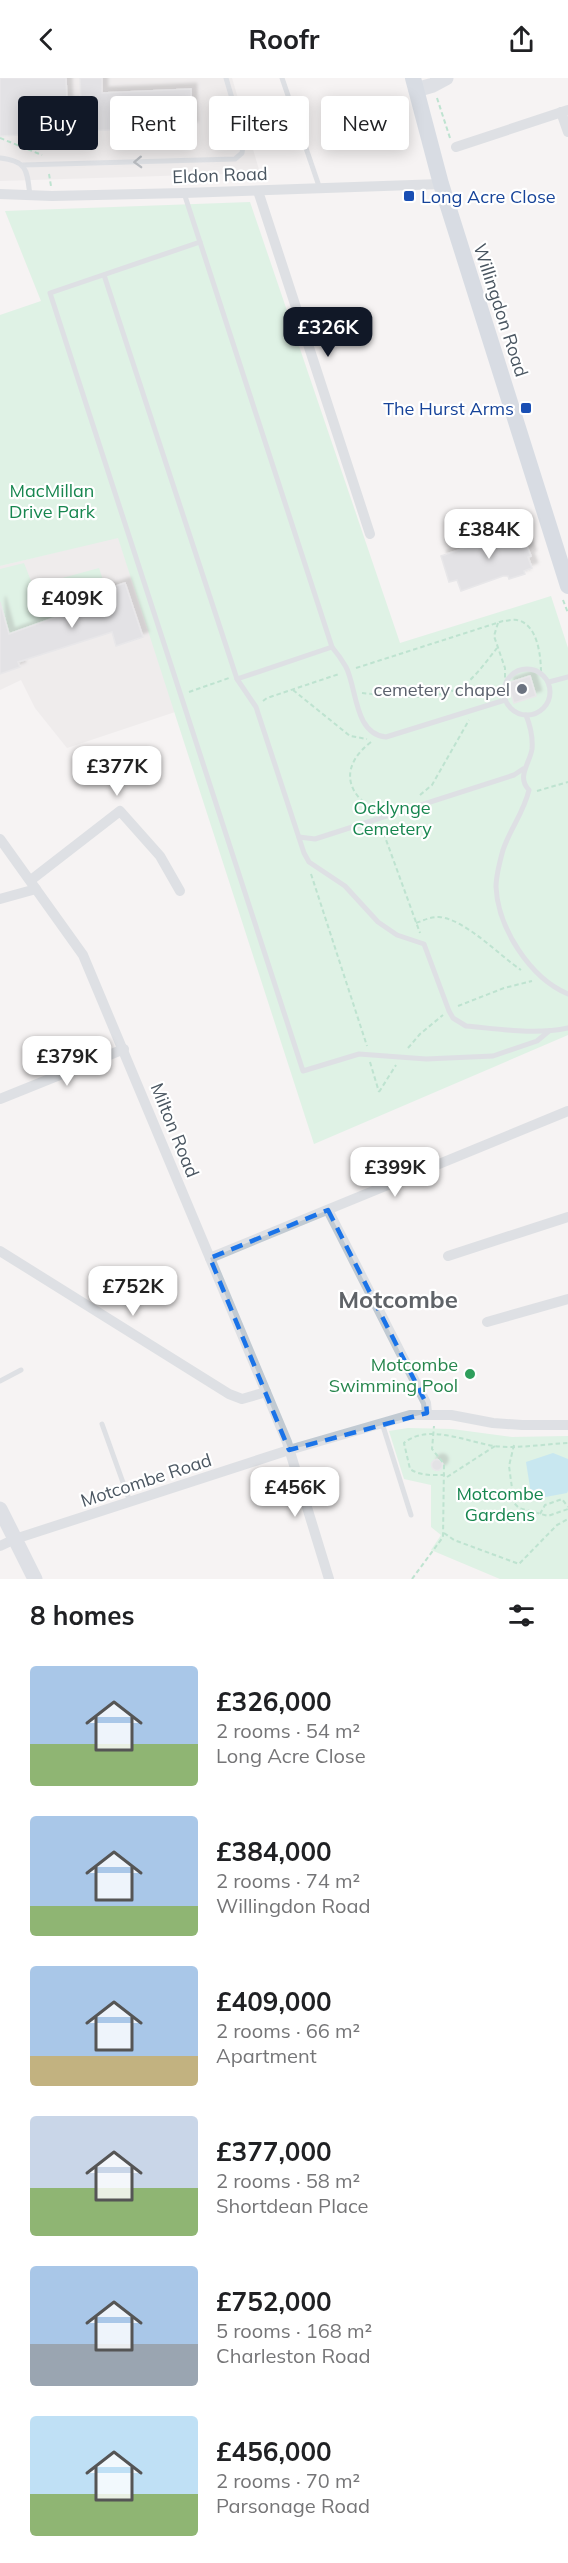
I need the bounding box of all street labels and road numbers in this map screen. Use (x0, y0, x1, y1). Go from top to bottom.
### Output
street label: Eldon Road (172, 162, 268, 188)
street label: Willingdon Road (469, 240, 533, 380)
street label: Milton Road (146, 1079, 204, 1181)
street label: Motcombe Road (78, 1448, 214, 1512)

